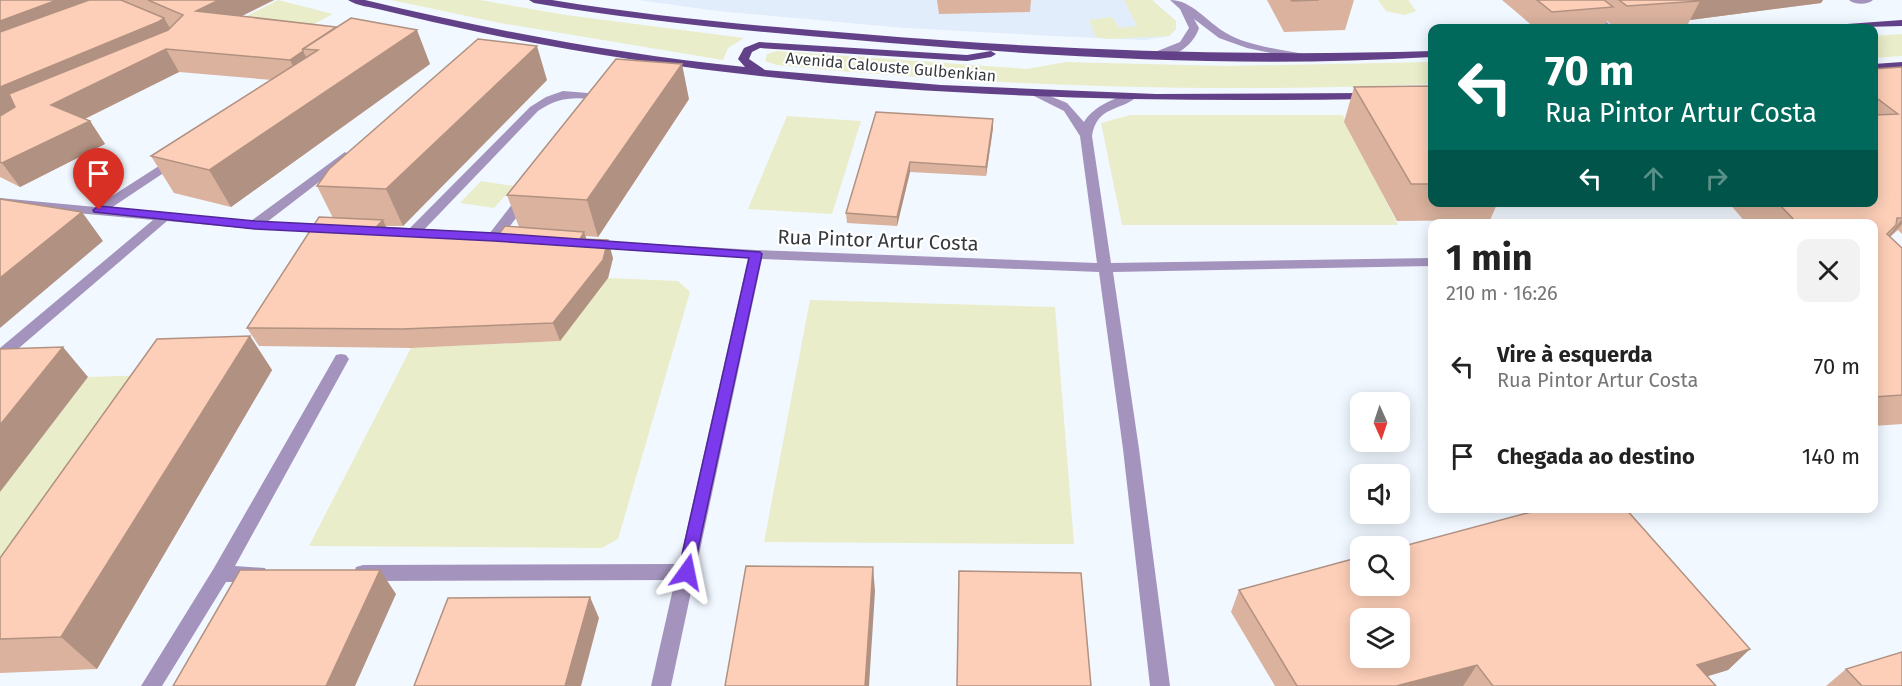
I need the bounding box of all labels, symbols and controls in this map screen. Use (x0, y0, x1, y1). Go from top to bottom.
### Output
text: 70 m (1545, 46, 1634, 96)
street label: Avenida Calouste Gulbenkian (785, 48, 997, 86)
icon: left (1446, 48, 1524, 126)
text: Rua Pintor Artur Costa (1545, 97, 1817, 129)
pin (73, 148, 124, 210)
icon: arrive (82, 157, 115, 190)
icon: left (1574, 162, 1607, 195)
icon: ahead (1637, 162, 1670, 195)
icon: right (1700, 162, 1733, 195)
street label: Rua Pintor Artur Costa (777, 224, 979, 256)
text: 1 min (1446, 236, 1533, 280)
button: close (1797, 239, 1860, 302)
text: 210 m · 16:26 (1446, 281, 1558, 305)
text: Vire à esquerda (1497, 341, 1653, 368)
icon: left (1446, 350, 1479, 383)
text: 70 m (1814, 353, 1860, 380)
text: Rua Pintor Artur Costa (1497, 368, 1698, 392)
north arrow (1350, 392, 1410, 452)
map controls (1350, 392, 1410, 668)
icon: arrive (1446, 440, 1479, 473)
text: Chegada ao destino (1497, 443, 1695, 470)
text: 140 m (1802, 443, 1860, 470)
button: sound (1350, 464, 1410, 524)
button: search (1350, 536, 1410, 596)
position arrow (655, 540, 719, 604)
button: layers (1350, 608, 1410, 668)

